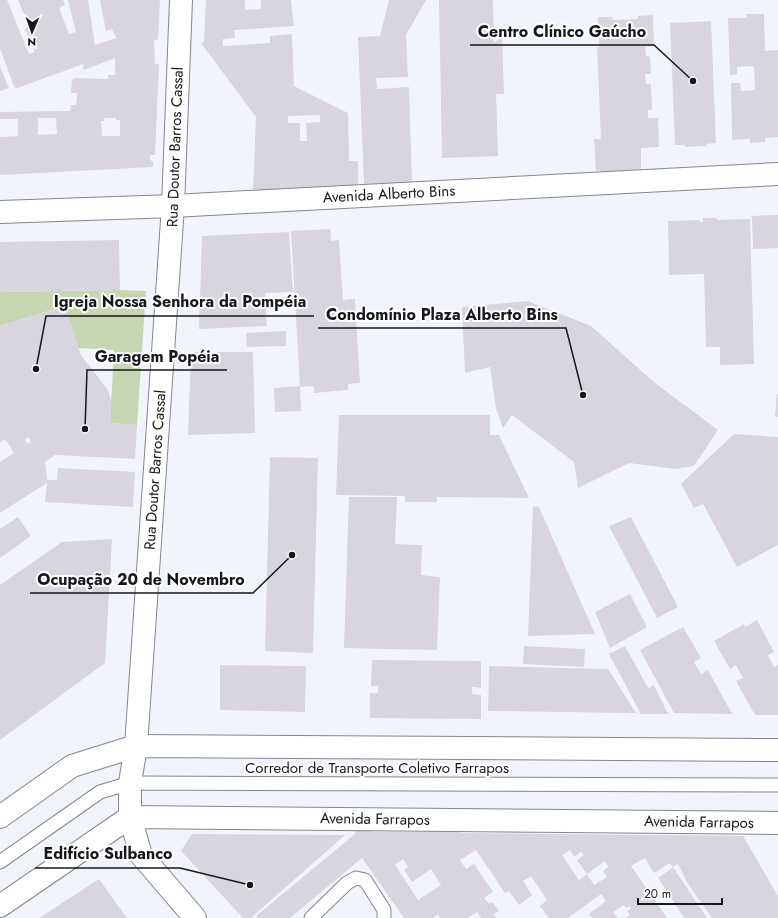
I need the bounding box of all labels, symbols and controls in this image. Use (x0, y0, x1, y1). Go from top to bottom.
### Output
north arrow (12, 12, 52, 52)
callout: Centro Clínico Gaúcho (470, 17, 654, 45)
text: Centro Clínico Gaúcho (478, 20, 646, 43)
text: N (27, 34, 36, 50)
street label: Rua Doutor Barros Cassal (161, 67, 189, 227)
street label: Avenida Alberto Bins (322, 180, 456, 208)
callout: Igreja Nossa Senhora da Pompéia (46, 288, 314, 316)
text: Igreja Nossa Senhora da Pompéia (54, 290, 306, 313)
callout: Condomínio Plaza Alberto Bins (318, 300, 566, 328)
text: Condomínio Plaza Alberto Bins (326, 303, 558, 326)
callout: Garagem Popéia (87, 342, 227, 370)
text: Garagem Popéia (95, 345, 219, 368)
street label: Rua Doutor Barros Cassal (138, 389, 172, 551)
callout: Ocupação 20 de Novembro (30, 565, 253, 593)
text: Ocupação 20 de Novembro (37, 568, 245, 591)
street label: Corredor de Transporte Coletivo Farrapos (245, 757, 509, 779)
street label: Avenida Farrapos (320, 807, 430, 831)
street label: Avenida Farrapos (644, 810, 754, 834)
callout: Edifício Sulbanco (35, 840, 180, 868)
text: Edifício Sulbanco (44, 842, 172, 865)
scale bar (638, 880, 722, 906)
text: 20 m (644, 885, 671, 903)

